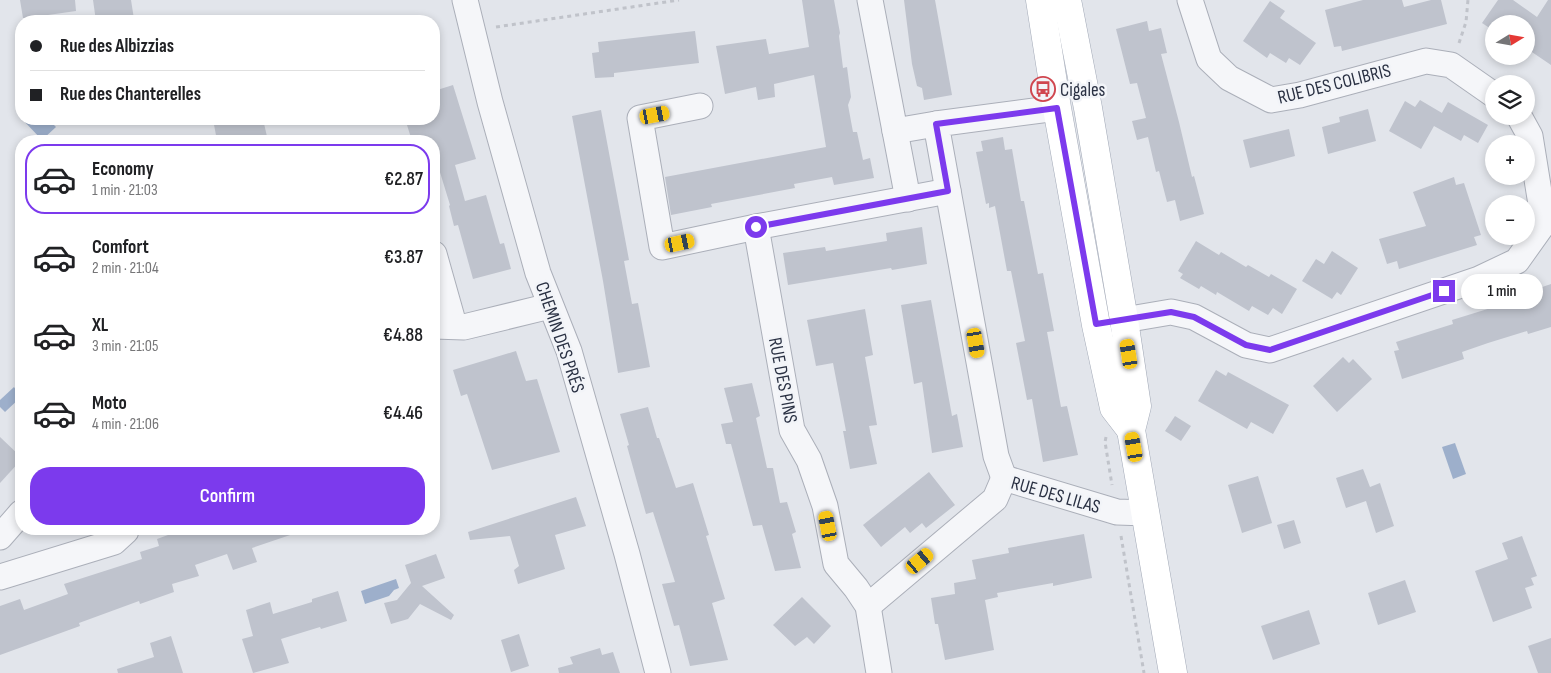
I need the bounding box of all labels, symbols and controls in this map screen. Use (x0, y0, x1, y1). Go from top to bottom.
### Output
north arrow (1485, 15, 1535, 65)
map controls (1485, 15, 1535, 245)
text: Rue des Albizzias (60, 35, 174, 58)
street label: RUE DES COLIBRIS (1275, 59, 1393, 110)
button: layers (1485, 75, 1535, 125)
bus stop icon: Cigales (1030, 76, 1056, 102)
place label: Cigales (1060, 79, 1106, 102)
text: Rue des Chanterelles (60, 83, 201, 106)
car (638, 105, 671, 125)
button: + (1485, 135, 1535, 185)
icon: car (32, 157, 77, 202)
text: Economy (92, 158, 154, 181)
text: €2.87 (384, 168, 423, 191)
text: 1 min · 21:03 (92, 181, 158, 200)
button: − (1485, 195, 1535, 245)
route start (745, 216, 767, 238)
car (663, 233, 696, 253)
icon: car (32, 235, 77, 280)
text: Comfort (92, 236, 149, 259)
text: €3.87 (384, 246, 423, 269)
text: 2 min · 21:04 (92, 259, 159, 278)
callout: 1 min (1462, 274, 1544, 308)
street label: CHEMIN DES PRÉS (530, 279, 589, 396)
route end (1433, 280, 1455, 302)
text: 1 min (1487, 282, 1517, 301)
icon: car (32, 313, 77, 358)
text: XL (92, 314, 108, 337)
text: €4.88 (383, 324, 423, 347)
car (966, 327, 985, 359)
street label: RUE DES PINS (763, 335, 802, 425)
text: 3 min · 21:05 (92, 337, 158, 356)
car (1119, 338, 1138, 370)
icon: car (32, 391, 77, 436)
text: Moto (92, 392, 127, 415)
text: €4.46 (383, 402, 423, 425)
text: 4 min · 21:06 (92, 415, 159, 434)
car (1124, 431, 1143, 463)
button: Confirm (30, 467, 425, 525)
street label: RUE DES LILAS (1008, 472, 1103, 519)
car (817, 510, 838, 542)
car (903, 546, 936, 576)

